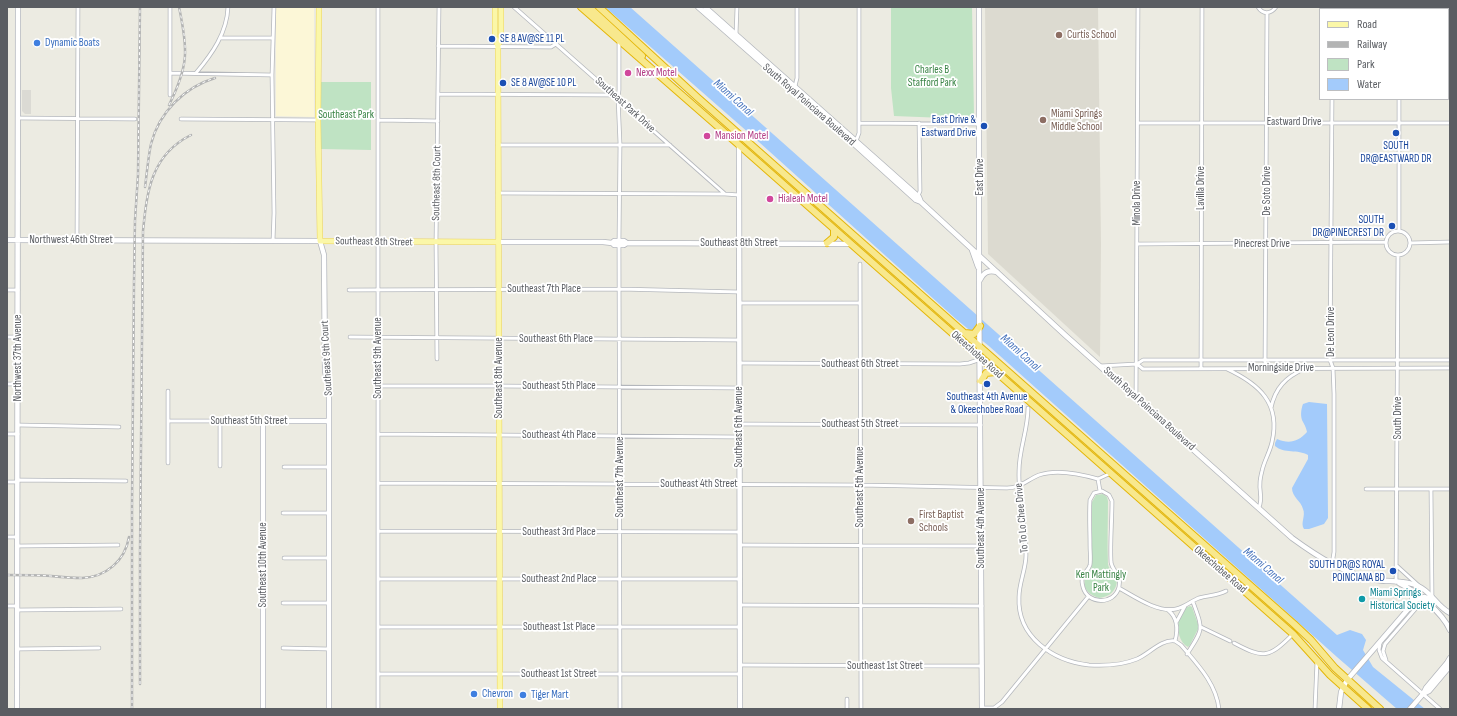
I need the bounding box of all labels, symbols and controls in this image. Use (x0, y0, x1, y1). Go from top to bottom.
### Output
legend (1319, 8, 1449, 100)
text: Road (1357, 17, 1377, 32)
place label: Curtis School (1067, 28, 1116, 42)
marker: Curtis School (1054, 30, 1064, 40)
place label: SE 8 AV@SE 11 PL (500, 32, 564, 46)
marker: SE 8 AV@SE 11 PL (487, 34, 497, 44)
place label: Dynamic Boats (45, 36, 100, 50)
text: Railway (1357, 37, 1387, 52)
marker: Dynamic Boats (32, 38, 42, 48)
text: Park (1357, 57, 1375, 72)
street label: South Royal Poinciana Boulevard (760, 61, 858, 149)
park label: Charles B Stafford Park (908, 63, 956, 89)
place label: Nexx Motel (636, 66, 677, 80)
marker: Nexx Motel (623, 68, 633, 78)
street label: Southeast Park Drive (592, 74, 658, 136)
place label: SE 8 AV@SE 10 PL (511, 76, 576, 90)
water label: Miami Canal (710, 77, 756, 119)
text: Water (1357, 77, 1381, 92)
marker: SE 8 AV@SE 10 PL (498, 78, 508, 88)
place label: Miami Springs Middle School (1051, 107, 1102, 133)
park label: Southeast Park (318, 108, 374, 122)
place label: East Drive & Eastward Drive (921, 113, 976, 139)
marker: Miami Springs Middle School (1038, 115, 1048, 125)
street label: Eastward Drive (1267, 115, 1321, 129)
marker: East Drive & Eastward Drive (979, 121, 989, 131)
marker: SOUTH DR@EASTWARD DR (1391, 128, 1401, 138)
place label: Mansion Motel (715, 129, 768, 143)
marker: Mansion Motel (702, 131, 712, 141)
place label: SOUTH DR@EASTWARD DR (1360, 139, 1432, 165)
street label: Southeast 8th Court (430, 145, 444, 221)
street label: East Drive (973, 159, 987, 195)
street label: Lavilla Drive (1194, 166, 1208, 210)
street label: De Soto Drive (1260, 166, 1274, 216)
street label: Minola Drive (1130, 180, 1144, 226)
place label: Hialeah Motel (778, 192, 828, 206)
marker: Hialeah Motel (765, 194, 775, 204)
place label: SOUTH DR@PINECREST DR (1312, 213, 1384, 239)
marker: SOUTH DR@PINECREST DR (1387, 221, 1397, 231)
street label: Northwest 46th Street (29, 233, 113, 247)
street label: Southeast 8th Street (335, 235, 413, 249)
street label: Southeast 8th Street (700, 236, 778, 250)
street label: Pinecrest Drive (1234, 237, 1290, 251)
street label: Southeast 7th Place (507, 282, 581, 296)
street label: De Leon Drive (1324, 307, 1338, 357)
street label: Northwest 37th Avenue (11, 315, 25, 401)
street label: Southeast 9th Avenue (371, 317, 385, 399)
street label: Southeast 9th Court (318, 320, 336, 396)
street label: Okeechobee Road (948, 328, 1006, 382)
street label: Southeast 6th Place (519, 332, 593, 346)
water label: Miami Canal (997, 332, 1043, 374)
street label: Southeast 8th Avenue (492, 337, 506, 419)
street label: Southeast 6th Street (821, 357, 899, 371)
street label: Morningside Drive (1248, 361, 1314, 375)
street label: South Royal Poinciana Boulevard (1100, 364, 1198, 454)
street label: Southeast 5th Place (522, 379, 596, 393)
marker: Southeast 4th Avenue & Okeechobee Road (982, 379, 992, 389)
street label: Southeast 6th Avenue (732, 386, 746, 468)
place label: Southeast 4th Avenue & Okeechobee Road (947, 390, 1027, 416)
street label: South Drive (1391, 397, 1405, 439)
street label: Southeast 5th Street (210, 414, 288, 428)
street label: Southeast 5th Street (821, 417, 899, 431)
street label: Southeast 4th Place (522, 428, 596, 442)
street label: Southeast 7th Avenue (613, 437, 627, 517)
street label: Southeast 5th Avenue (853, 447, 867, 527)
street label: Southeast 4th Street (660, 477, 738, 491)
street label: To To Lo Chee Drive (1012, 482, 1032, 554)
street label: Southeast 4th Avenue (974, 488, 988, 568)
place label: First Baptist Schools (919, 508, 964, 534)
marker: First Baptist Schools (906, 516, 916, 526)
street label: Southeast 10th Avenue (256, 522, 270, 608)
street label: Southeast 3rd Place (522, 525, 596, 539)
street label: Okeechobee Road (1191, 544, 1249, 596)
water label: Miami Canal (1240, 545, 1286, 587)
place label: SOUTH DR@S ROYAL POINCIANA BD (1309, 558, 1385, 584)
marker: SOUTH DR@S ROYAL POINCIANA BD (1388, 566, 1398, 576)
park label: Ken Mattingly Park (1076, 568, 1126, 594)
street label: Southeast 2nd Place (522, 572, 596, 586)
place label: Miami Springs Historical Society (1370, 586, 1435, 612)
marker: Miami Springs Historical Society (1357, 594, 1367, 604)
street label: Southeast 1st Place (523, 620, 595, 634)
street label: Southeast 1st Street (847, 659, 923, 673)
street label: Southeast 1st Street (521, 667, 597, 681)
place label: Chevron (482, 687, 513, 701)
place label: Tiger Mart (531, 688, 569, 702)
marker: Chevron (469, 689, 479, 699)
marker: Tiger Mart (518, 690, 528, 700)

